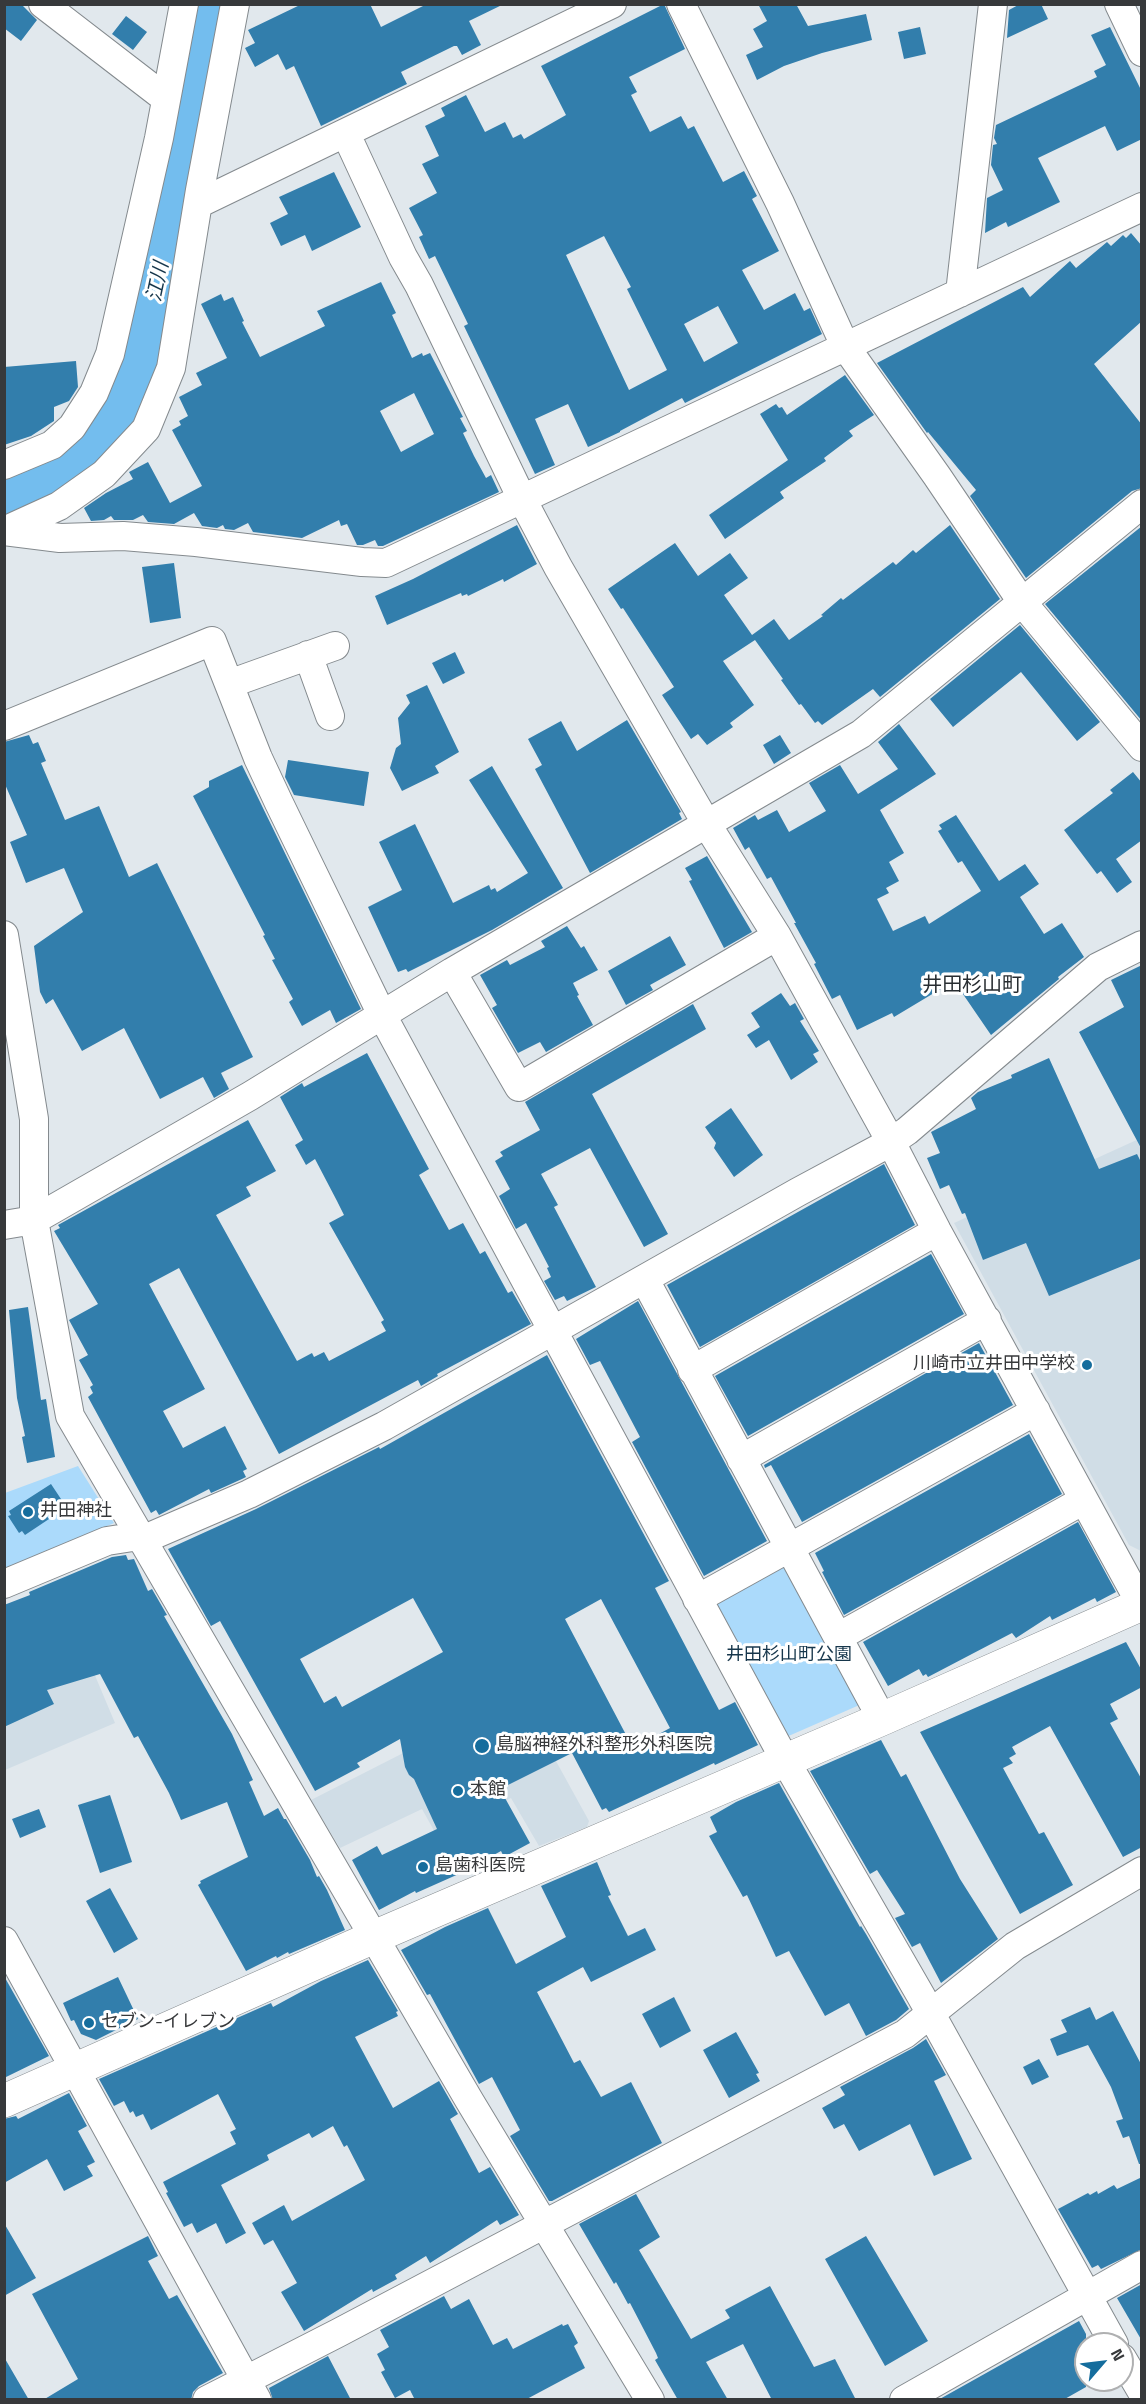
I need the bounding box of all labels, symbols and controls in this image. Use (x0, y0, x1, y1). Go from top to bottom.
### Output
water label: 江川 (143, 260, 175, 304)
district label: 井田杉山町 (922, 974, 1022, 998)
place label: 川崎市立井田中学校 (913, 1354, 1075, 1376)
marker: 川崎市立井田中学校 (1080, 1358, 1094, 1372)
place label: 井田神社 (40, 1501, 112, 1523)
marker: 井田神社 (21, 1505, 35, 1519)
park label: 井田杉山町公園 (726, 1645, 852, 1667)
place label: 島脳神経外科整形外科医院 (496, 1735, 712, 1757)
marker: 島脳神経外科整形外科医院 (473, 1737, 491, 1755)
place label: 本館 (470, 1780, 506, 1802)
marker: 本館 (451, 1784, 465, 1798)
place label: 島歯科医院 (435, 1856, 525, 1878)
marker: 島歯科医院 (416, 1860, 430, 1874)
place label: セブン-イレブン (101, 2012, 235, 2034)
marker: セブン-イレブン (82, 2016, 96, 2030)
north arrow (1074, 2332, 1134, 2392)
text: N (1105, 2344, 1131, 2365)

